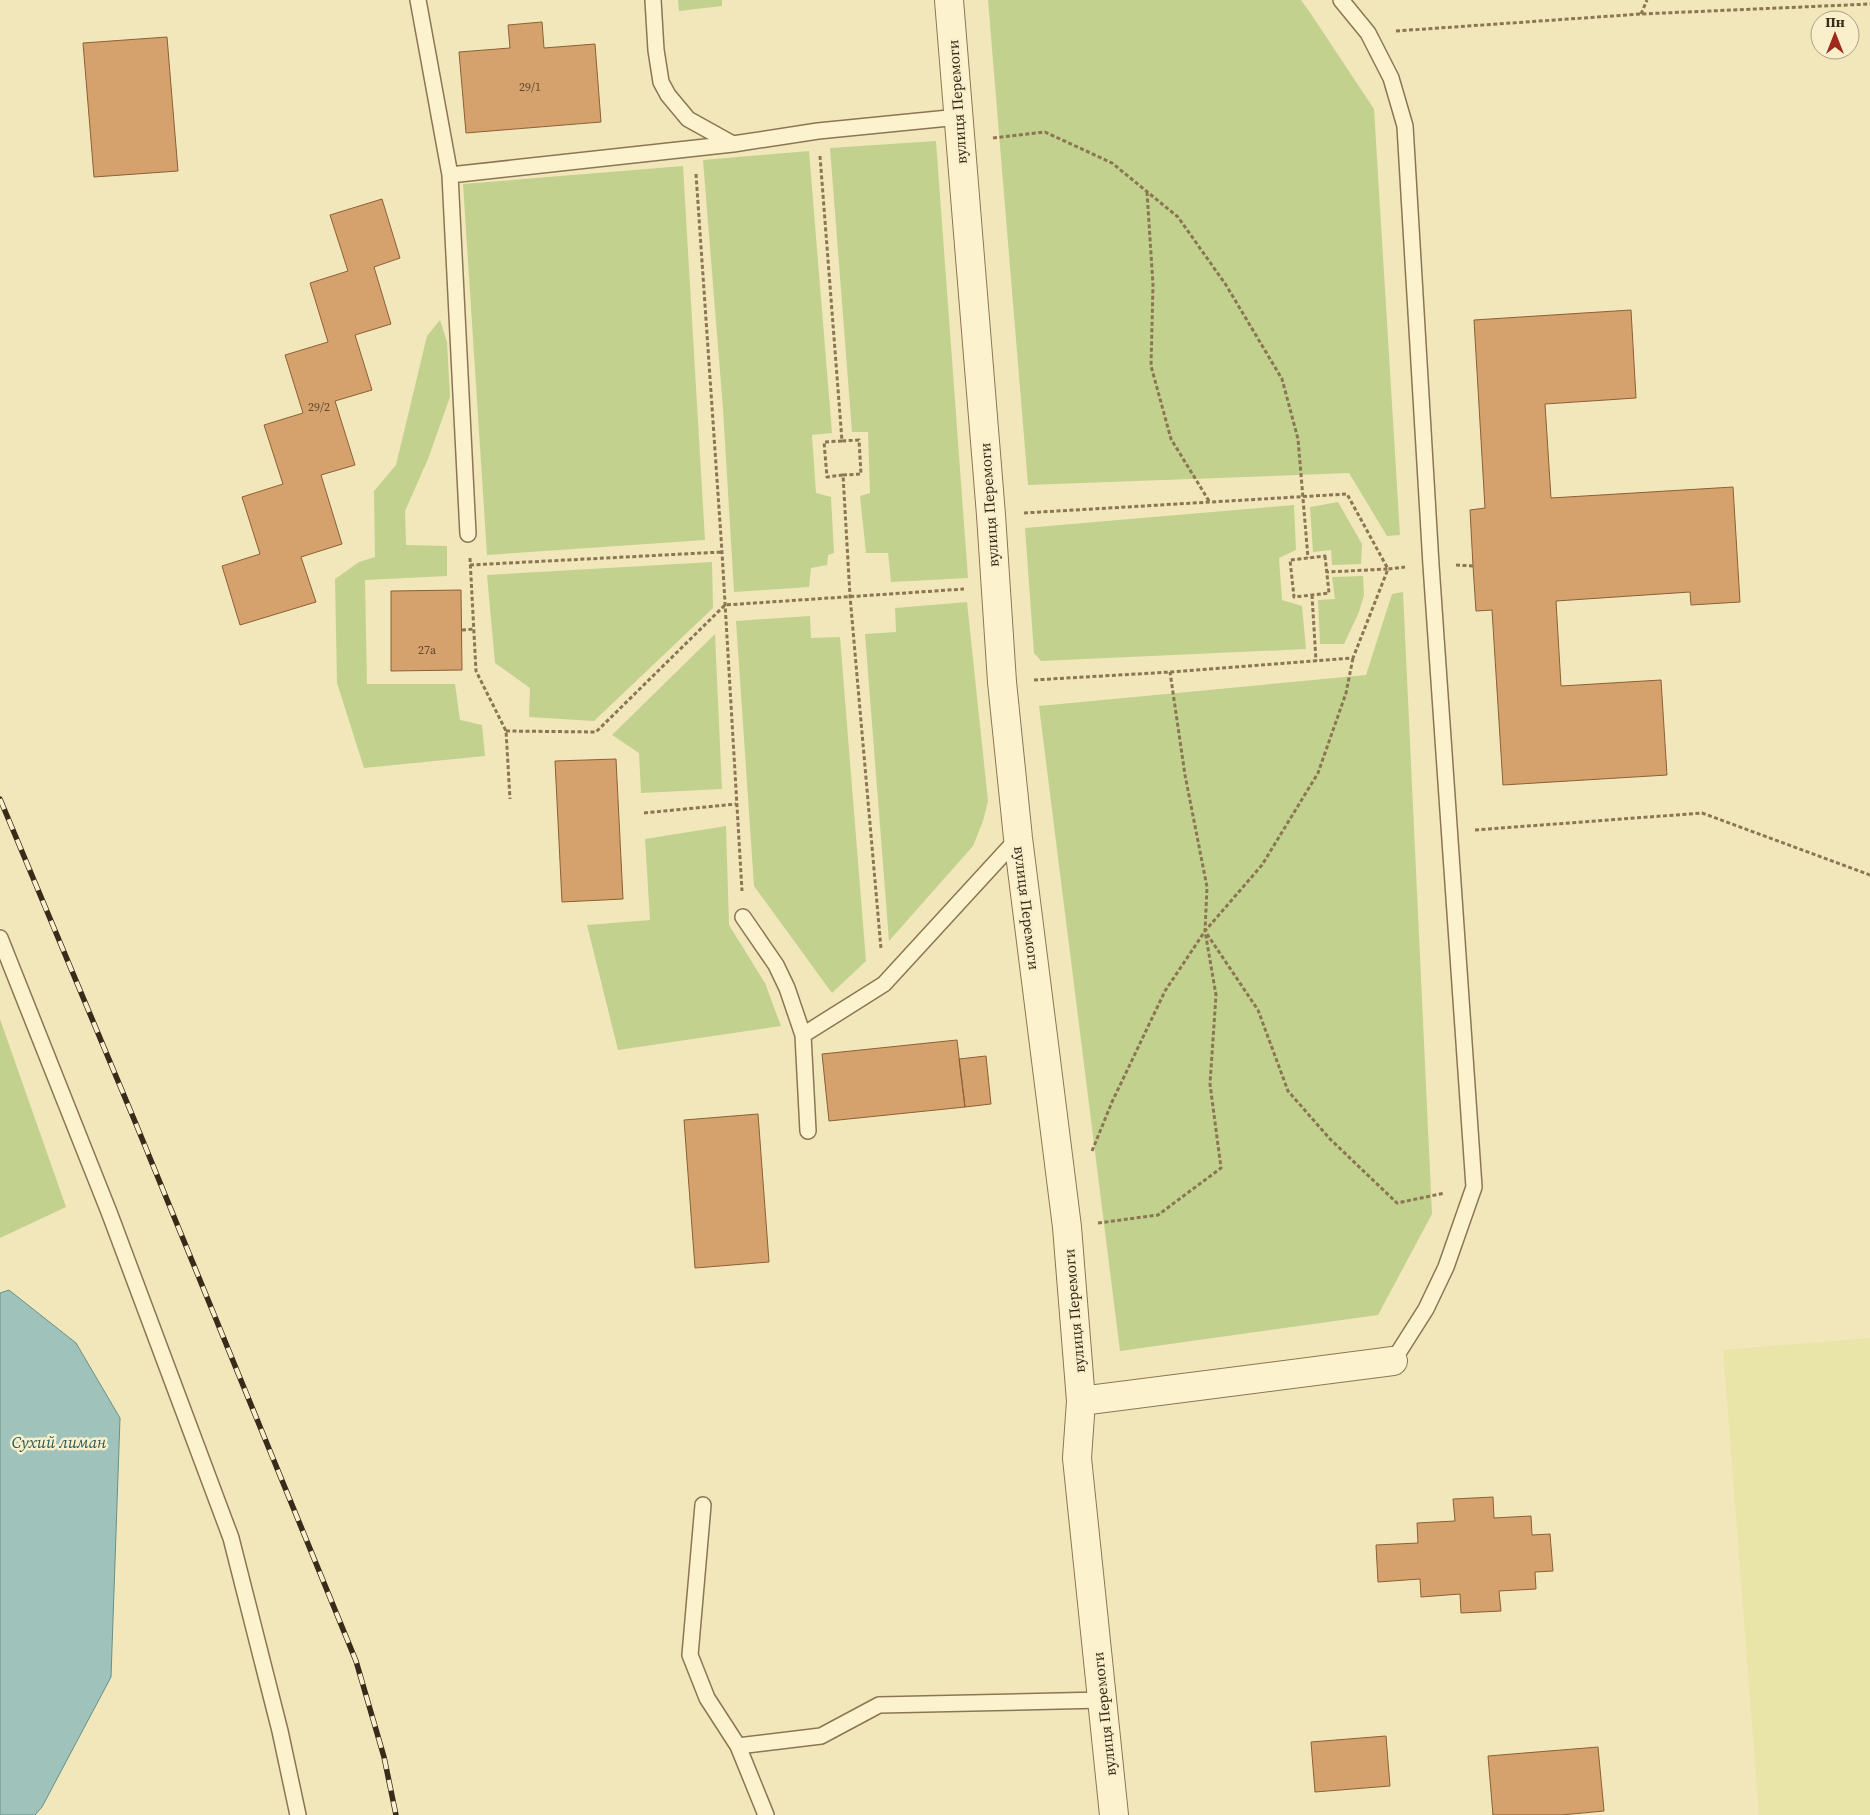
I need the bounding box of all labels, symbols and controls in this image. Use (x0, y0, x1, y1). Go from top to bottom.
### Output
north arrow (1810, 10, 1860, 60)
text: Пн (1825, 12, 1845, 32)
street label: вулиця Перемоги (942, 39, 972, 165)
house number: 29/1 (519, 79, 541, 95)
house number: 29/2 (308, 399, 330, 415)
street label: вулиця Перемоги (974, 442, 1004, 568)
house number: 27а (418, 642, 437, 658)
street label: вулиця Перемоги (1009, 845, 1045, 971)
street label: вулиця Перемоги (1058, 1248, 1090, 1374)
water label: Сухий лиман (12, 1431, 107, 1453)
street label: вулиця Перемоги (1087, 1651, 1121, 1777)

